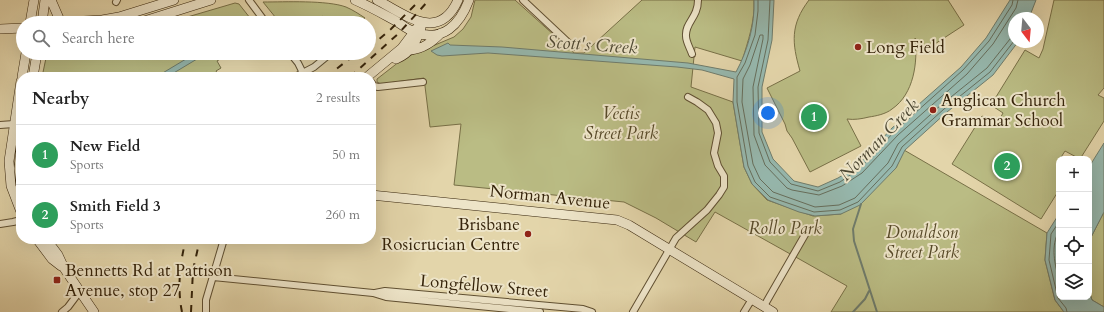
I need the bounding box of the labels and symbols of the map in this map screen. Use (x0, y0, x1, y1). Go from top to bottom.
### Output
north arrow (1008, 12, 1044, 48)
water label: Scott's Creek (546, 29, 638, 61)
place label: Long Field (866, 36, 945, 59)
marker: Long Field (853, 42, 863, 52)
place label: Anglican Church Grammar School (941, 89, 1066, 132)
water label: Norman Creek (833, 93, 925, 187)
park label: Vectis Street Park (584, 102, 658, 145)
pin: 1 (801, 102, 827, 132)
your location (758, 103, 778, 123)
marker: Anglican Church Grammar School (928, 105, 938, 115)
pin: 2 (994, 151, 1020, 181)
street label: Norman Avenue (489, 179, 611, 215)
place label: Brisbane Rosicrucian Centre (382, 213, 520, 256)
park label: Rollo Park (748, 217, 822, 240)
park label: Donaldson Street Park (885, 221, 959, 264)
marker: Brisbane Rosicrucian Centre (523, 229, 533, 239)
place label: Bennetts Rd at Pattison Avenue, stop 27 (65, 259, 233, 302)
street label: Longfellow Street (419, 269, 550, 303)
marker: Bennetts Rd at Pattison Avenue, stop 27 (52, 275, 62, 285)

